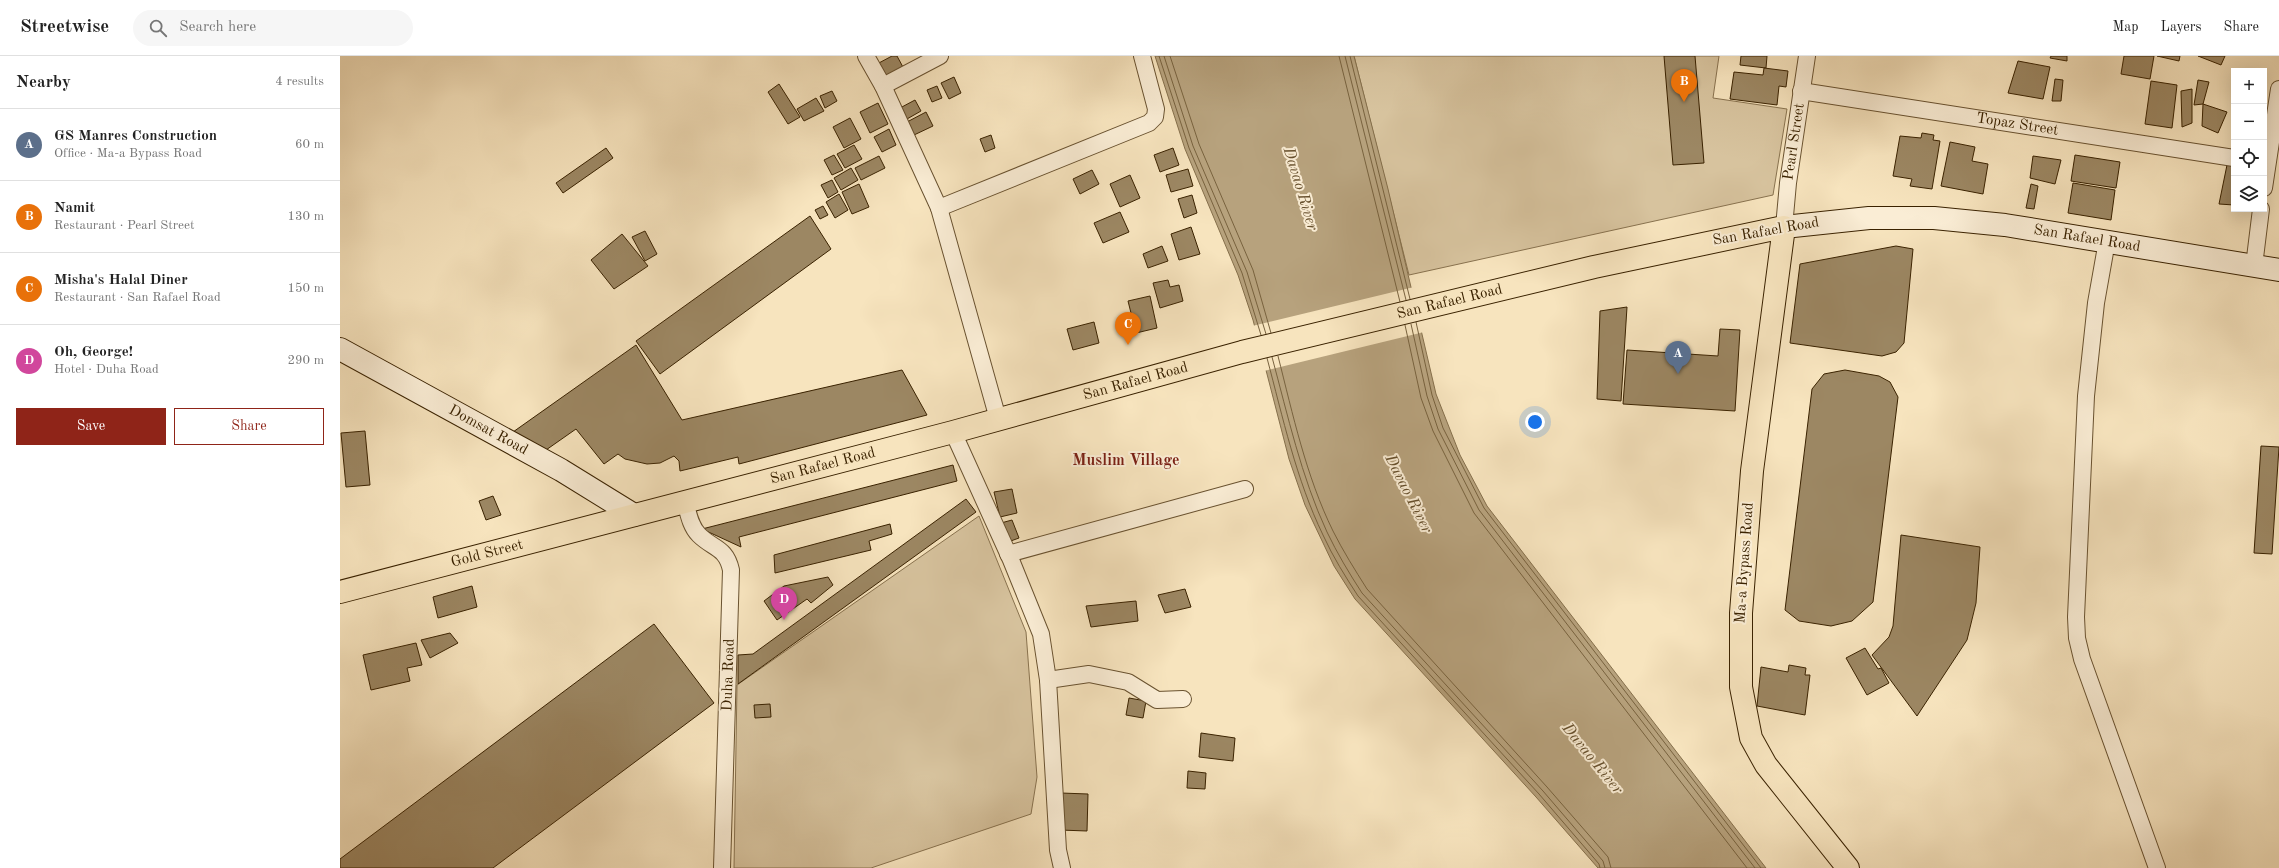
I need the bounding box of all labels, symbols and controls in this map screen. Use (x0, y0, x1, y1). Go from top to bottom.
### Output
search box (133, 10, 413, 46)
icon: search (147, 17, 169, 39)
text: Streetwise (20, 18, 109, 37)
text: Search here (179, 20, 256, 35)
text: Map (2113, 20, 2139, 34)
text: Layers (2161, 20, 2202, 34)
text: Share (2224, 20, 2259, 34)
map controls (2231, 68, 2267, 212)
button: + (2231, 68, 2267, 104)
pin: B (1671, 69, 1697, 102)
text: Nearby (16, 74, 71, 91)
text: 4 results (275, 75, 324, 88)
street label: Pearl Street (1781, 102, 1807, 181)
button: − (2231, 104, 2267, 140)
street label: Topaz Street (1975, 111, 2060, 138)
text: GS Manres Construction (54, 129, 217, 144)
text: A (24, 138, 34, 151)
text: 60 m (295, 138, 324, 151)
button: locate (2231, 140, 2267, 176)
water label: Davao River (1279, 145, 1321, 234)
text: Office · Ma-a Bypass Road (54, 147, 202, 160)
button: layers (2231, 176, 2267, 212)
text: Namit (54, 201, 95, 216)
text: B (24, 210, 34, 223)
text: 130 m (287, 210, 324, 223)
street label: San Rafael Road (1711, 215, 1821, 249)
text: Restaurant · Pearl Street (54, 219, 195, 232)
street label: San Rafael Road (2032, 222, 2142, 255)
text: Misha's Halal Diner (54, 273, 188, 288)
text: C (25, 282, 33, 295)
text: 150 m (287, 282, 324, 295)
street label: San Rafael Road (1395, 282, 1504, 322)
text: Restaurant · San Rafael Road (54, 291, 221, 304)
pin: C (1115, 312, 1141, 345)
pin: A (1665, 341, 1691, 374)
text: Oh, George! (54, 345, 133, 360)
text: D (24, 354, 34, 367)
text: 290 m (287, 354, 324, 367)
street label: San Rafael Road (1081, 360, 1190, 403)
text: Hotel · Duha Road (54, 363, 159, 376)
street label: Domsat Road (446, 402, 531, 458)
button: Save (16, 408, 166, 445)
button: Share (174, 408, 324, 445)
your location (1525, 412, 1545, 432)
street label: San Rafael Road (769, 445, 877, 487)
water label: Davao River (1381, 451, 1435, 537)
district label: Muslim Village (1072, 453, 1180, 469)
street label: Ma-a Bypass Road (1733, 502, 1757, 624)
street label: Gold Street (449, 537, 525, 570)
pin: D (771, 587, 797, 620)
street label: Duha Road (720, 638, 738, 712)
water label: Davao River (1558, 720, 1626, 798)

